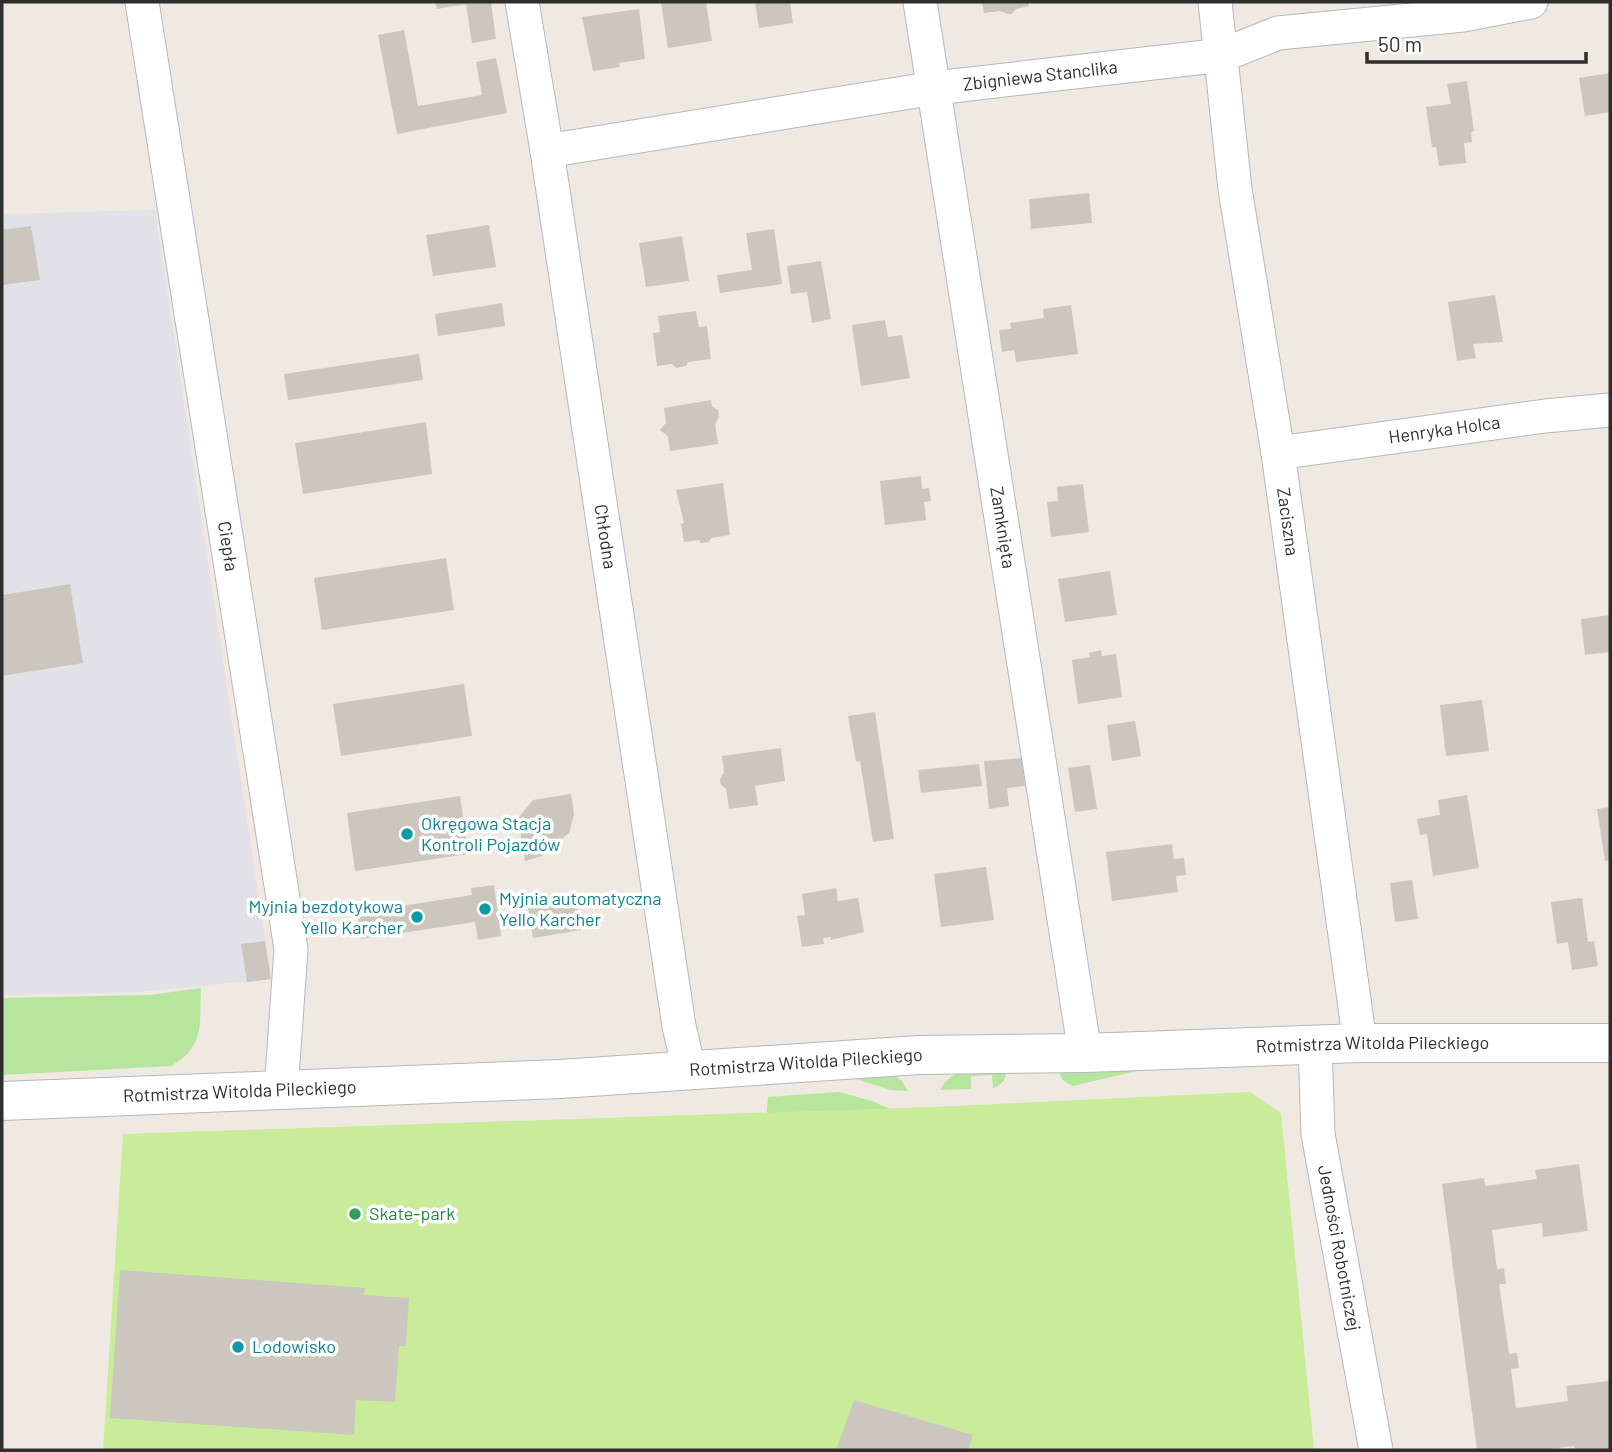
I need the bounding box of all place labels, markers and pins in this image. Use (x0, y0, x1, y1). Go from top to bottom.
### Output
place label: Okręgowa Stacja Kontroli Pojazdów (421, 812, 560, 855)
marker: Okręgowa Stacja Kontroli Pojazdów (399, 826, 415, 842)
place label: Myjnia automatyczna Yello Karcher (499, 887, 662, 930)
place label: Myjnia bezdotykowa Yello Karcher (249, 895, 403, 938)
marker: Myjnia automatyczna Yello Karcher (477, 901, 493, 917)
marker: Myjnia bezdotykowa Yello Karcher (409, 909, 425, 925)
place label: Skate-park (369, 1202, 455, 1224)
marker: Skate-park (347, 1206, 363, 1222)
place label: Lodowisko (252, 1335, 336, 1357)
marker: Lodowisko (230, 1339, 246, 1355)

